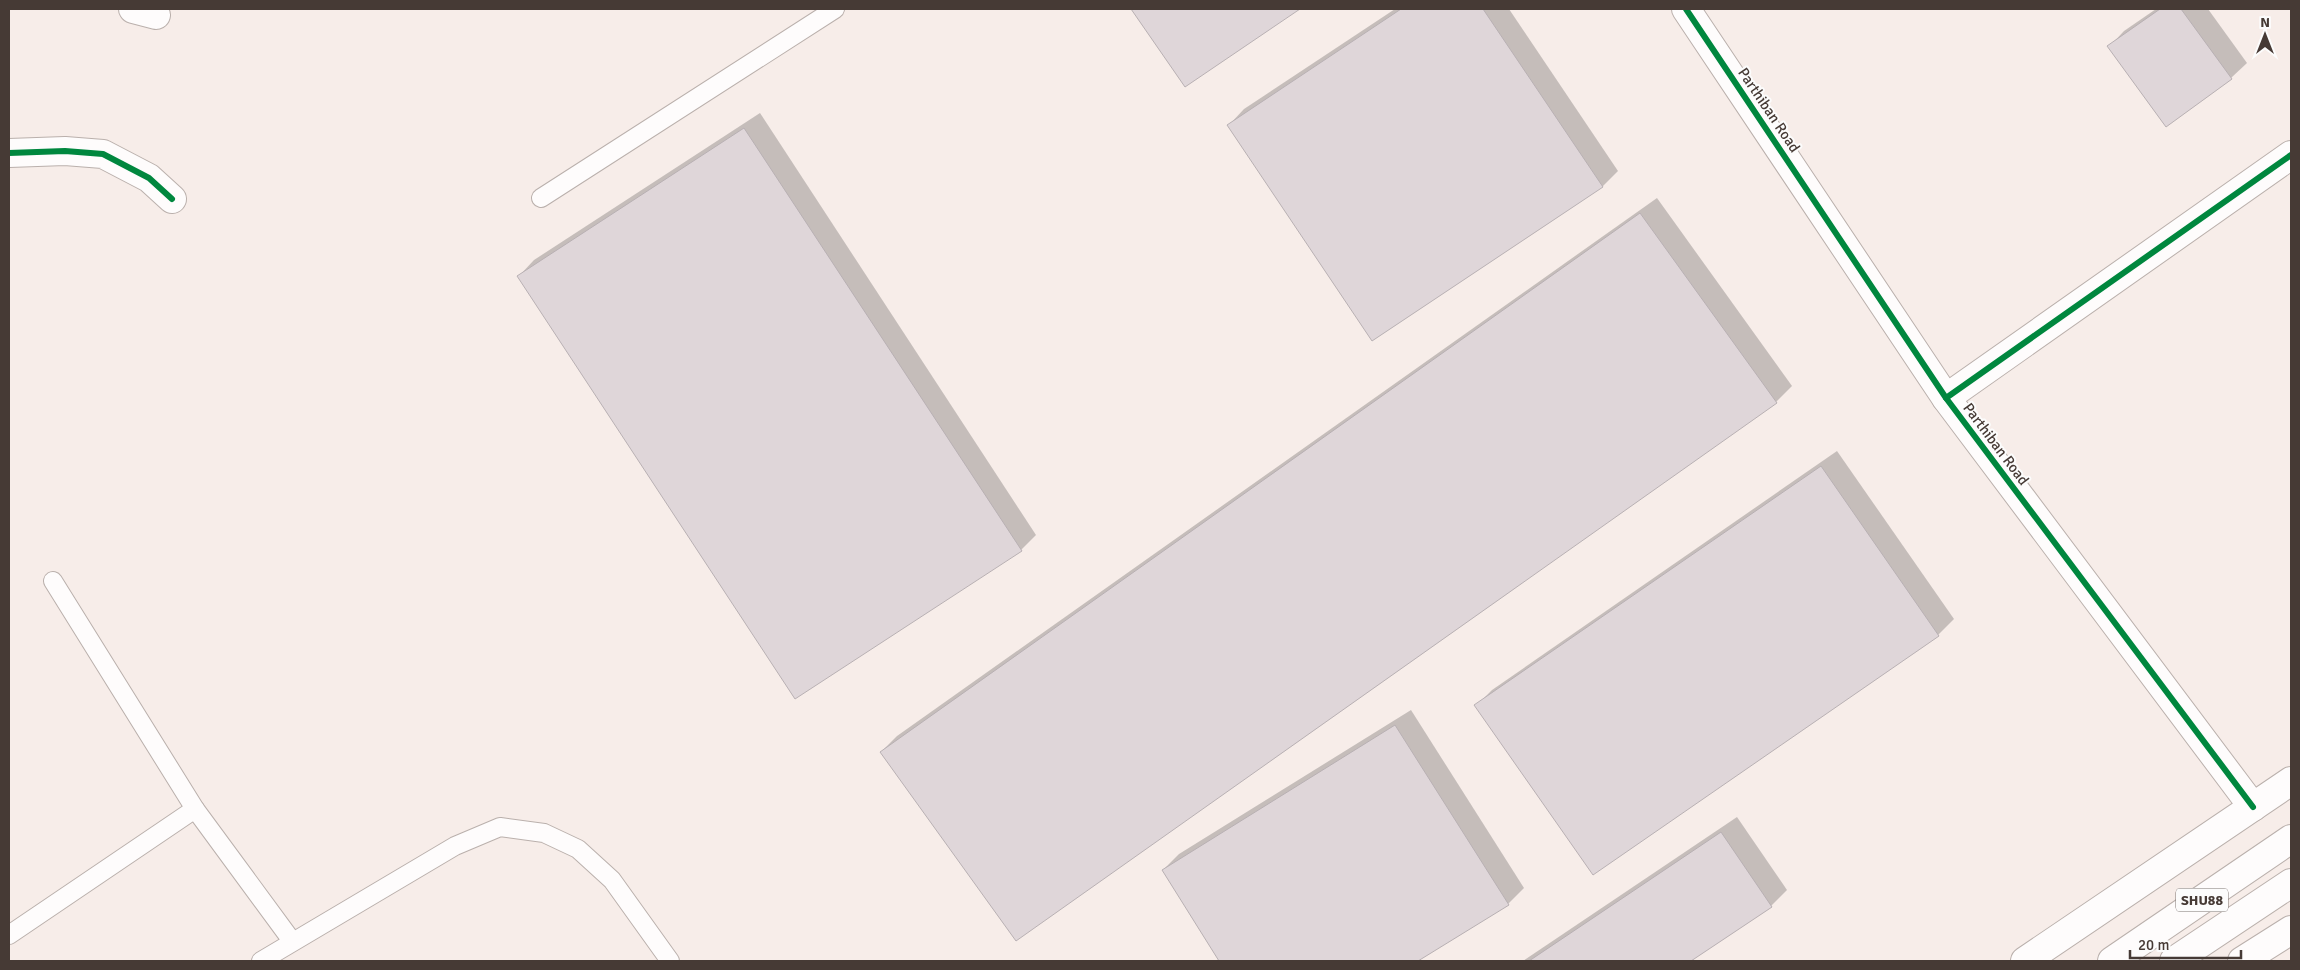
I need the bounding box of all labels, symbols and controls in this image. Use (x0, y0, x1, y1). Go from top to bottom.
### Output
north arrow (2240, 10, 2290, 60)
text: N (2260, 14, 2270, 31)
street label: Parthiban Road (1734, 64, 1804, 156)
street label: Parthiban Road (1959, 399, 2033, 489)
road number: SHU88 (2176, 888, 2228, 912)
scale bar (2130, 928, 2241, 960)
text: 20 m (2138, 936, 2169, 954)

